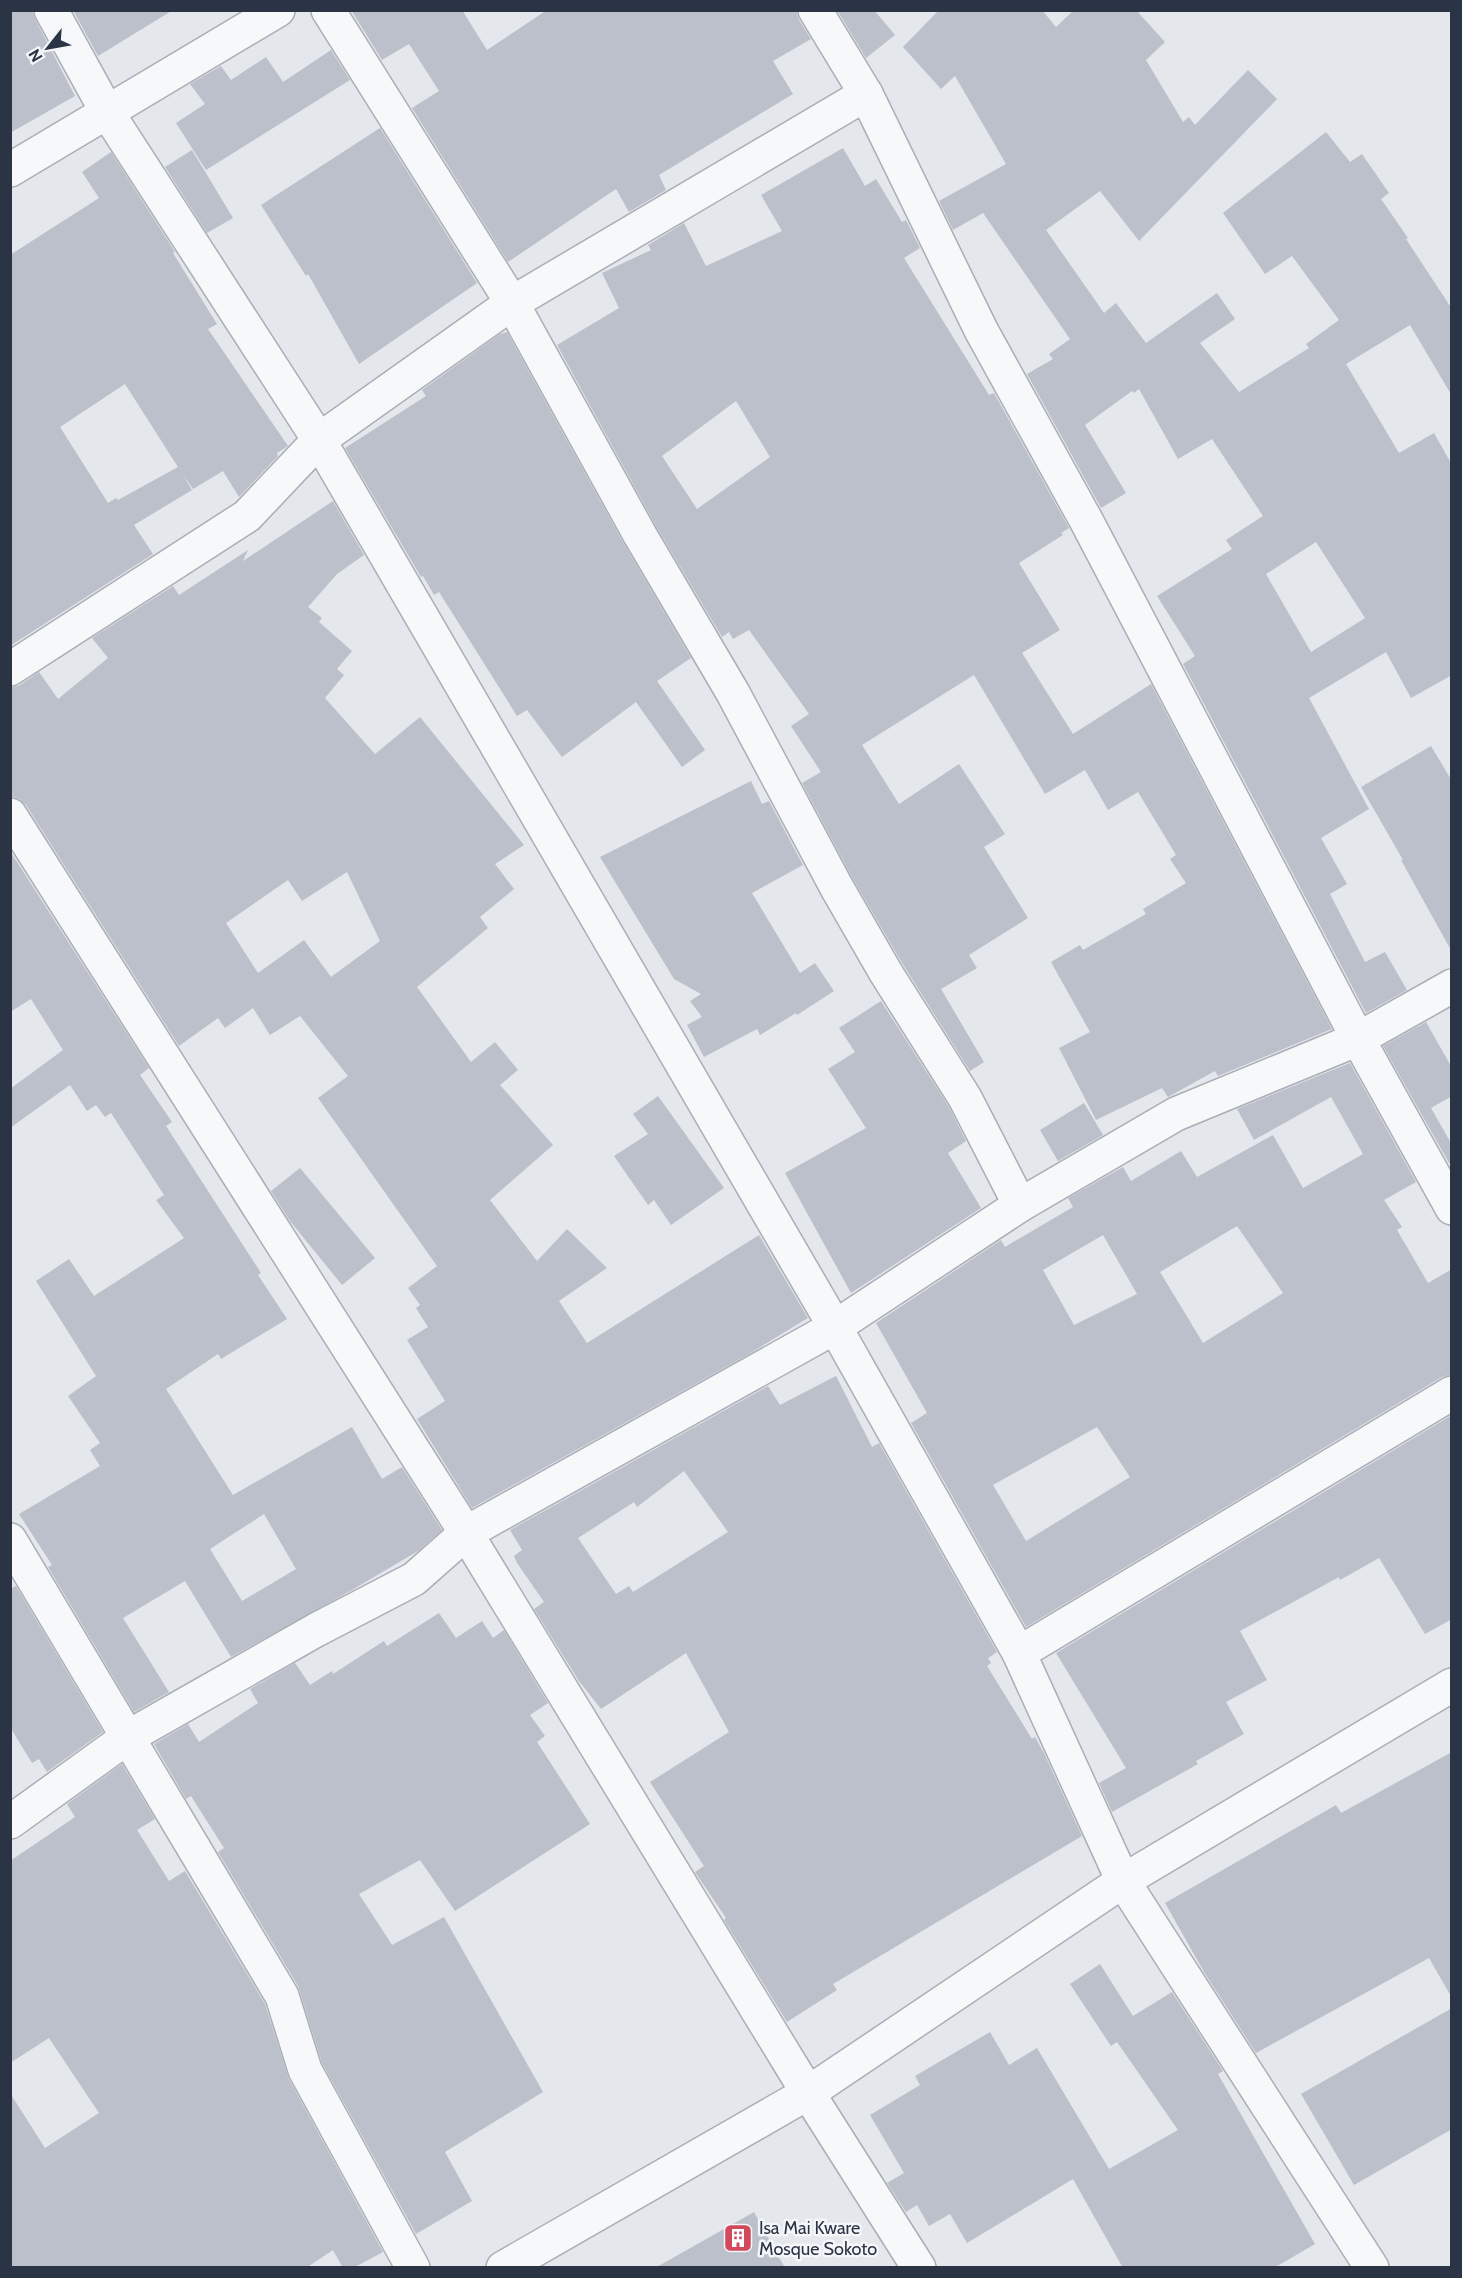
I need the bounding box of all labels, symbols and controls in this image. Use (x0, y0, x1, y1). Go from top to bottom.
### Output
north arrow (18, 18, 78, 78)
text: N (25, 46, 47, 65)
place label: Isa Mai Kware Mosque Sokoto (759, 2217, 877, 2260)
building icon: Isa Mai Kware Mosque Sokoto (722, 2222, 754, 2254)

